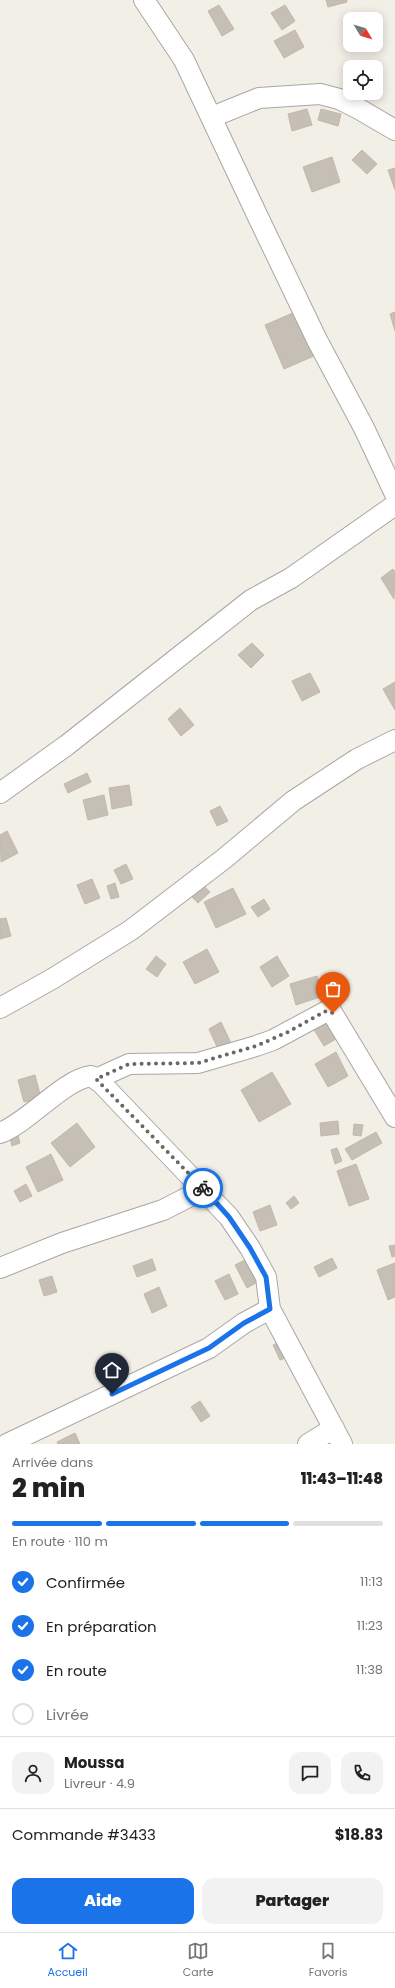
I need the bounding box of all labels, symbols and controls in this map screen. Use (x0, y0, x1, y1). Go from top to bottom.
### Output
north arrow (343, 12, 383, 52)
map controls (343, 12, 383, 100)
button: locate (343, 60, 383, 100)
pin (316, 972, 350, 1013)
icon: bag (322, 978, 344, 1000)
courier (183, 1168, 223, 1208)
icon: bike (192, 1177, 214, 1199)
pin (95, 1353, 129, 1394)
icon: home (101, 1359, 123, 1381)
text: Arrivée dans (12, 1453, 93, 1472)
text: 11:43–11:48 (301, 1468, 383, 1489)
text: 2 min (12, 1470, 85, 1506)
text: En route · 110 m (12, 1532, 108, 1551)
icon: check (12, 1571, 34, 1593)
text: Confirmée (46, 1572, 125, 1593)
text: 11:13 (360, 1572, 383, 1591)
icon: check (12, 1615, 34, 1637)
text: En préparation (46, 1616, 157, 1637)
text: 11:23 (357, 1616, 383, 1635)
icon: check (12, 1659, 34, 1681)
text: En route (46, 1660, 107, 1681)
text: 11:38 (356, 1660, 383, 1679)
text: Livrée (46, 1704, 89, 1725)
button: person (12, 1752, 54, 1794)
text: Moussa (64, 1752, 124, 1773)
button: chat (289, 1752, 331, 1794)
button: phone (341, 1752, 383, 1794)
text: Livreur · 4.9 (64, 1774, 135, 1793)
text: Commande #3433 (12, 1824, 156, 1845)
text: $18.83 (335, 1824, 383, 1845)
button: Aide (12, 1878, 194, 1924)
button: Partager (202, 1878, 383, 1924)
tab: Accueil (48, 1940, 88, 1981)
tab: Carte (183, 1940, 214, 1981)
tab: Favoris (309, 1940, 347, 1981)

